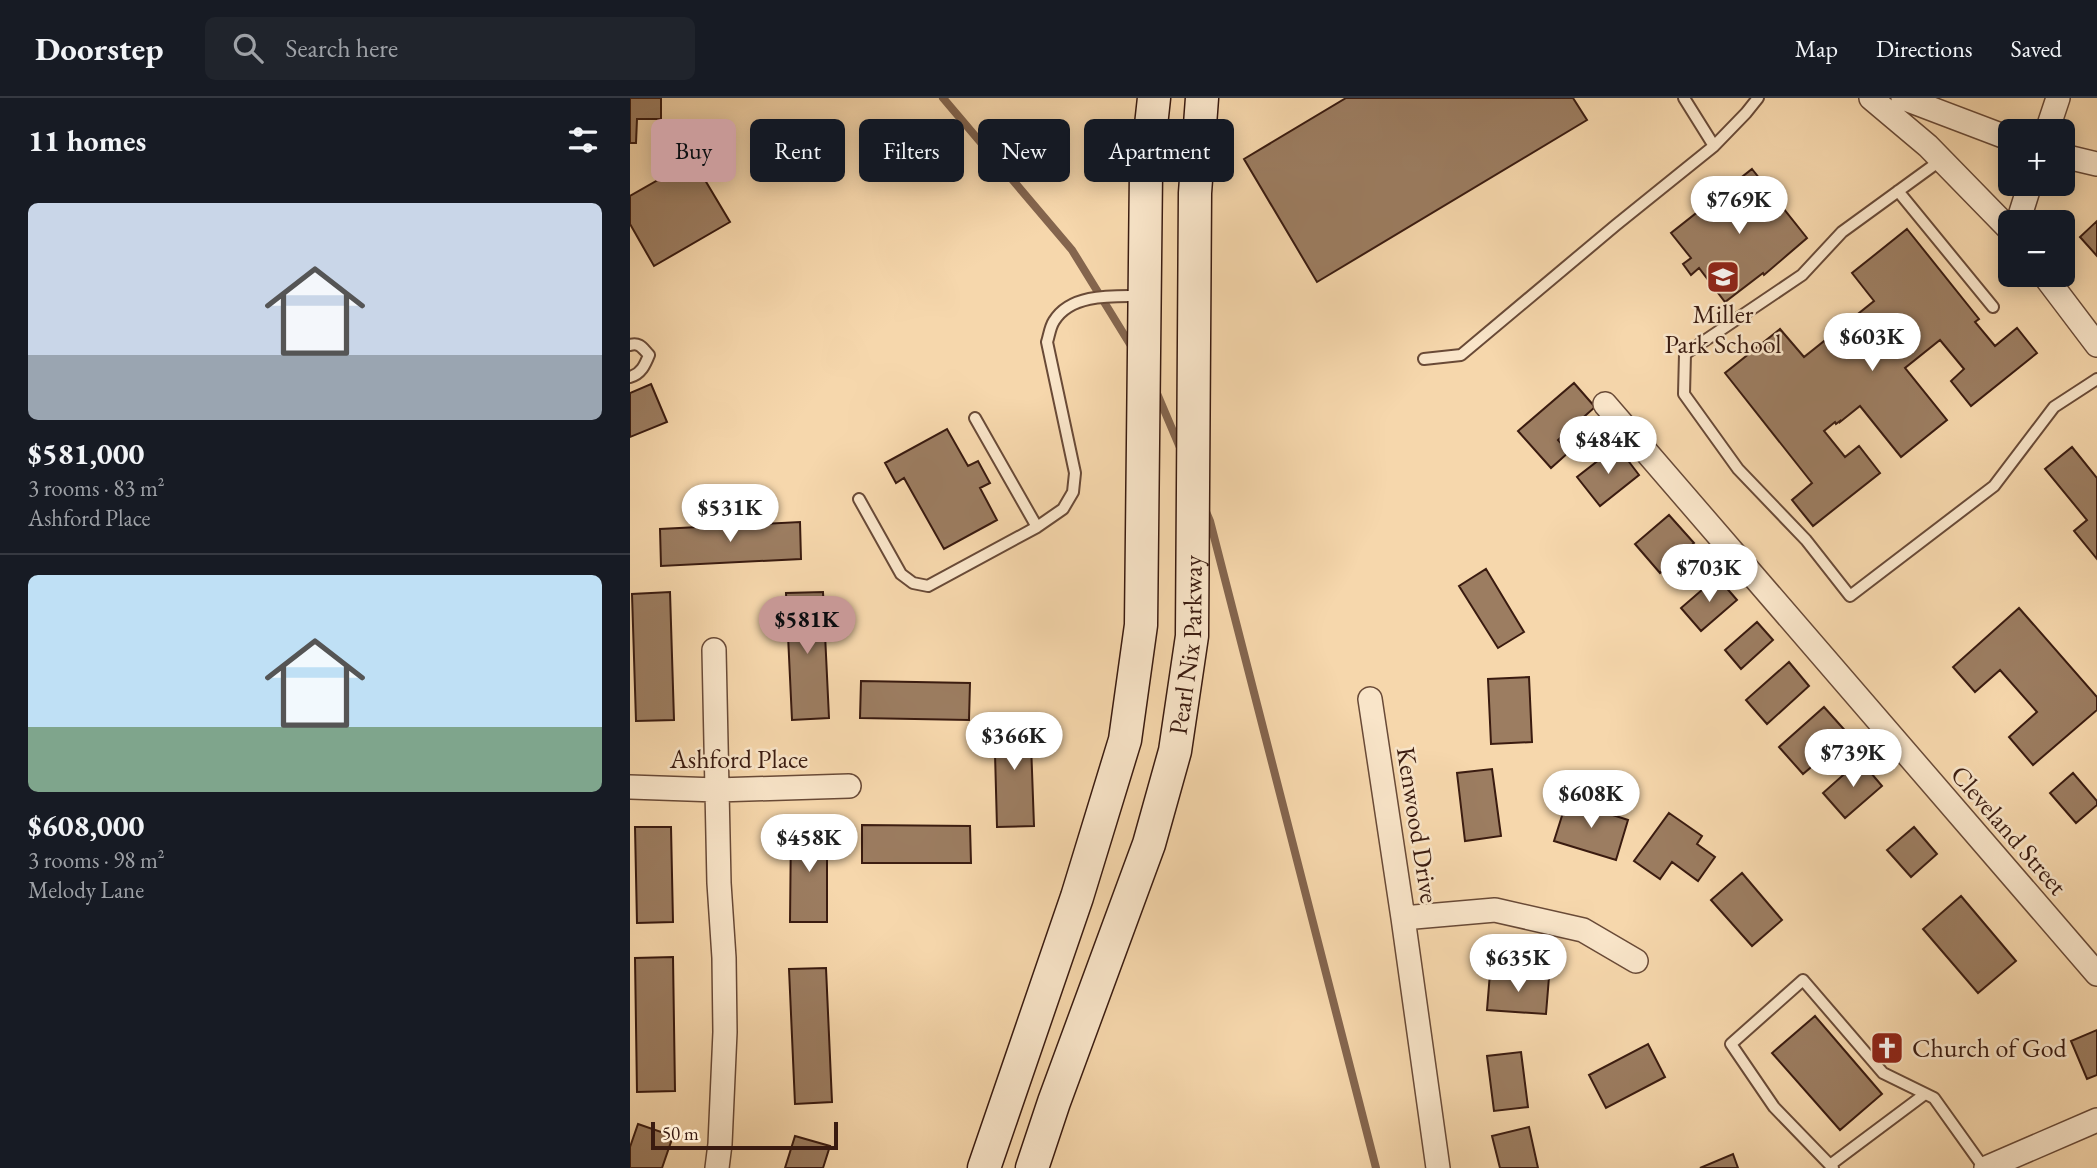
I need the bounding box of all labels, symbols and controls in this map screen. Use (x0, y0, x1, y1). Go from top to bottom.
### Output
search box (205, 17, 695, 80)
text: Doorstep (35, 27, 163, 70)
icon: search (229, 29, 267, 67)
text: Search here (285, 31, 398, 65)
text: Map (1795, 33, 1838, 64)
text: Directions (1876, 33, 1973, 64)
text: Saved (2011, 33, 2062, 64)
chip: Buy (651, 119, 736, 182)
chip: Rent (750, 119, 845, 182)
chip: Filters (859, 119, 964, 182)
chip: New (978, 119, 1070, 182)
chip: Apartment (1084, 119, 1234, 182)
map controls (1998, 119, 2075, 287)
button: + (1998, 119, 2075, 196)
text: 11 homes (28, 121, 146, 160)
icon: filters (564, 121, 602, 159)
pin: $769K (1690, 176, 1788, 236)
text: $769K (1707, 184, 1771, 214)
button: − (1998, 210, 2075, 287)
icon: home (252, 248, 378, 374)
school or university icon: Miller Park School (1704, 258, 1742, 296)
place label: Miller Park School (1664, 297, 1782, 361)
pin: $603K (1823, 314, 1921, 373)
text: $603K (1840, 321, 1904, 351)
pin: $484K (1559, 416, 1657, 476)
text: $484K (1576, 424, 1640, 454)
text: $581,000 (28, 434, 144, 473)
text: 3 rooms · 83 m² (28, 473, 165, 503)
pin: $531K (681, 484, 779, 544)
text: $531K (698, 492, 762, 522)
text: Ashford Place (28, 503, 151, 533)
pin: $703K (1660, 545, 1758, 604)
text: $703K (1677, 552, 1741, 582)
street label: Pearl Nix Parkway (1161, 554, 1210, 737)
pin: $581K (758, 596, 856, 656)
text: $581K (775, 604, 839, 634)
icon: home (252, 620, 378, 746)
pin: $366K (965, 712, 1063, 772)
text: $366K (982, 720, 1046, 750)
pin: $739K (1804, 730, 1902, 789)
text: $739K (1821, 737, 1885, 767)
street label: Ashford Place (669, 742, 808, 776)
street label: Kenwood Drive (1389, 744, 1447, 906)
street label: Cleveland Street (1943, 758, 2075, 902)
pin: $608K (1542, 770, 1640, 830)
text: $608K (1559, 778, 1623, 808)
text: $608,000 (28, 806, 144, 845)
pin: $458K (760, 814, 858, 874)
text: $458K (777, 822, 841, 852)
text: 3 rooms · 98 m² (28, 845, 165, 875)
text: Melody Lane (28, 875, 144, 905)
pin: $635K (1469, 934, 1567, 994)
text: $635K (1486, 942, 1550, 972)
church icon: Church of God (1868, 1029, 1906, 1067)
place label: Church of God (1912, 1031, 2068, 1065)
scale bar (651, 1119, 838, 1151)
text: 50 m (662, 1121, 699, 1146)

